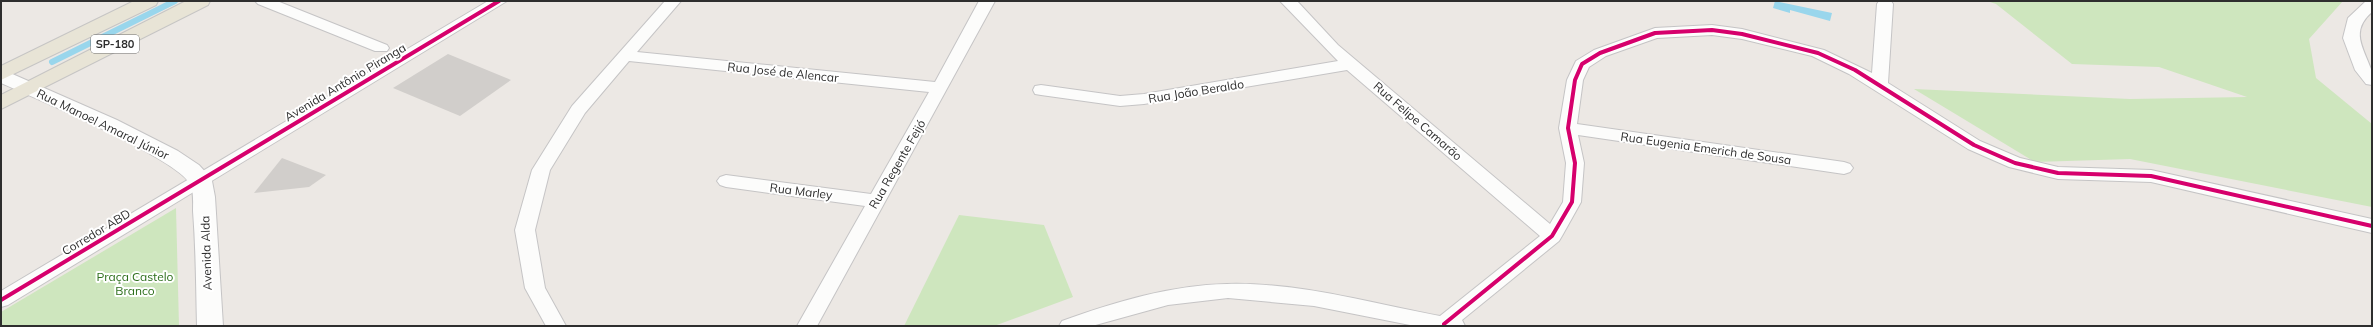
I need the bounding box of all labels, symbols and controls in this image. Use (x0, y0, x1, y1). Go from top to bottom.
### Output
road number: SP-180 (91, 35, 139, 53)
street label: Avenida Antônio Piranga (282, 40, 408, 124)
street label: Rua José de Alencar (727, 59, 840, 85)
street label: Rua João Beraldo (1147, 76, 1245, 106)
street label: Rua Felipe Camarão (1371, 78, 1465, 164)
street label: Rua Manoel Amaral Júnior (34, 85, 172, 163)
street label: Rua Regente Feijó (865, 117, 929, 211)
street label: Rua Eugenia Emerich de Sousa (1620, 129, 1792, 167)
street label: Rua Marley (769, 180, 834, 202)
street label: Corredor ABD (59, 206, 133, 258)
street label: Avenida Alda (197, 215, 215, 291)
park label: Praça Castelo Branco (97, 269, 174, 298)

